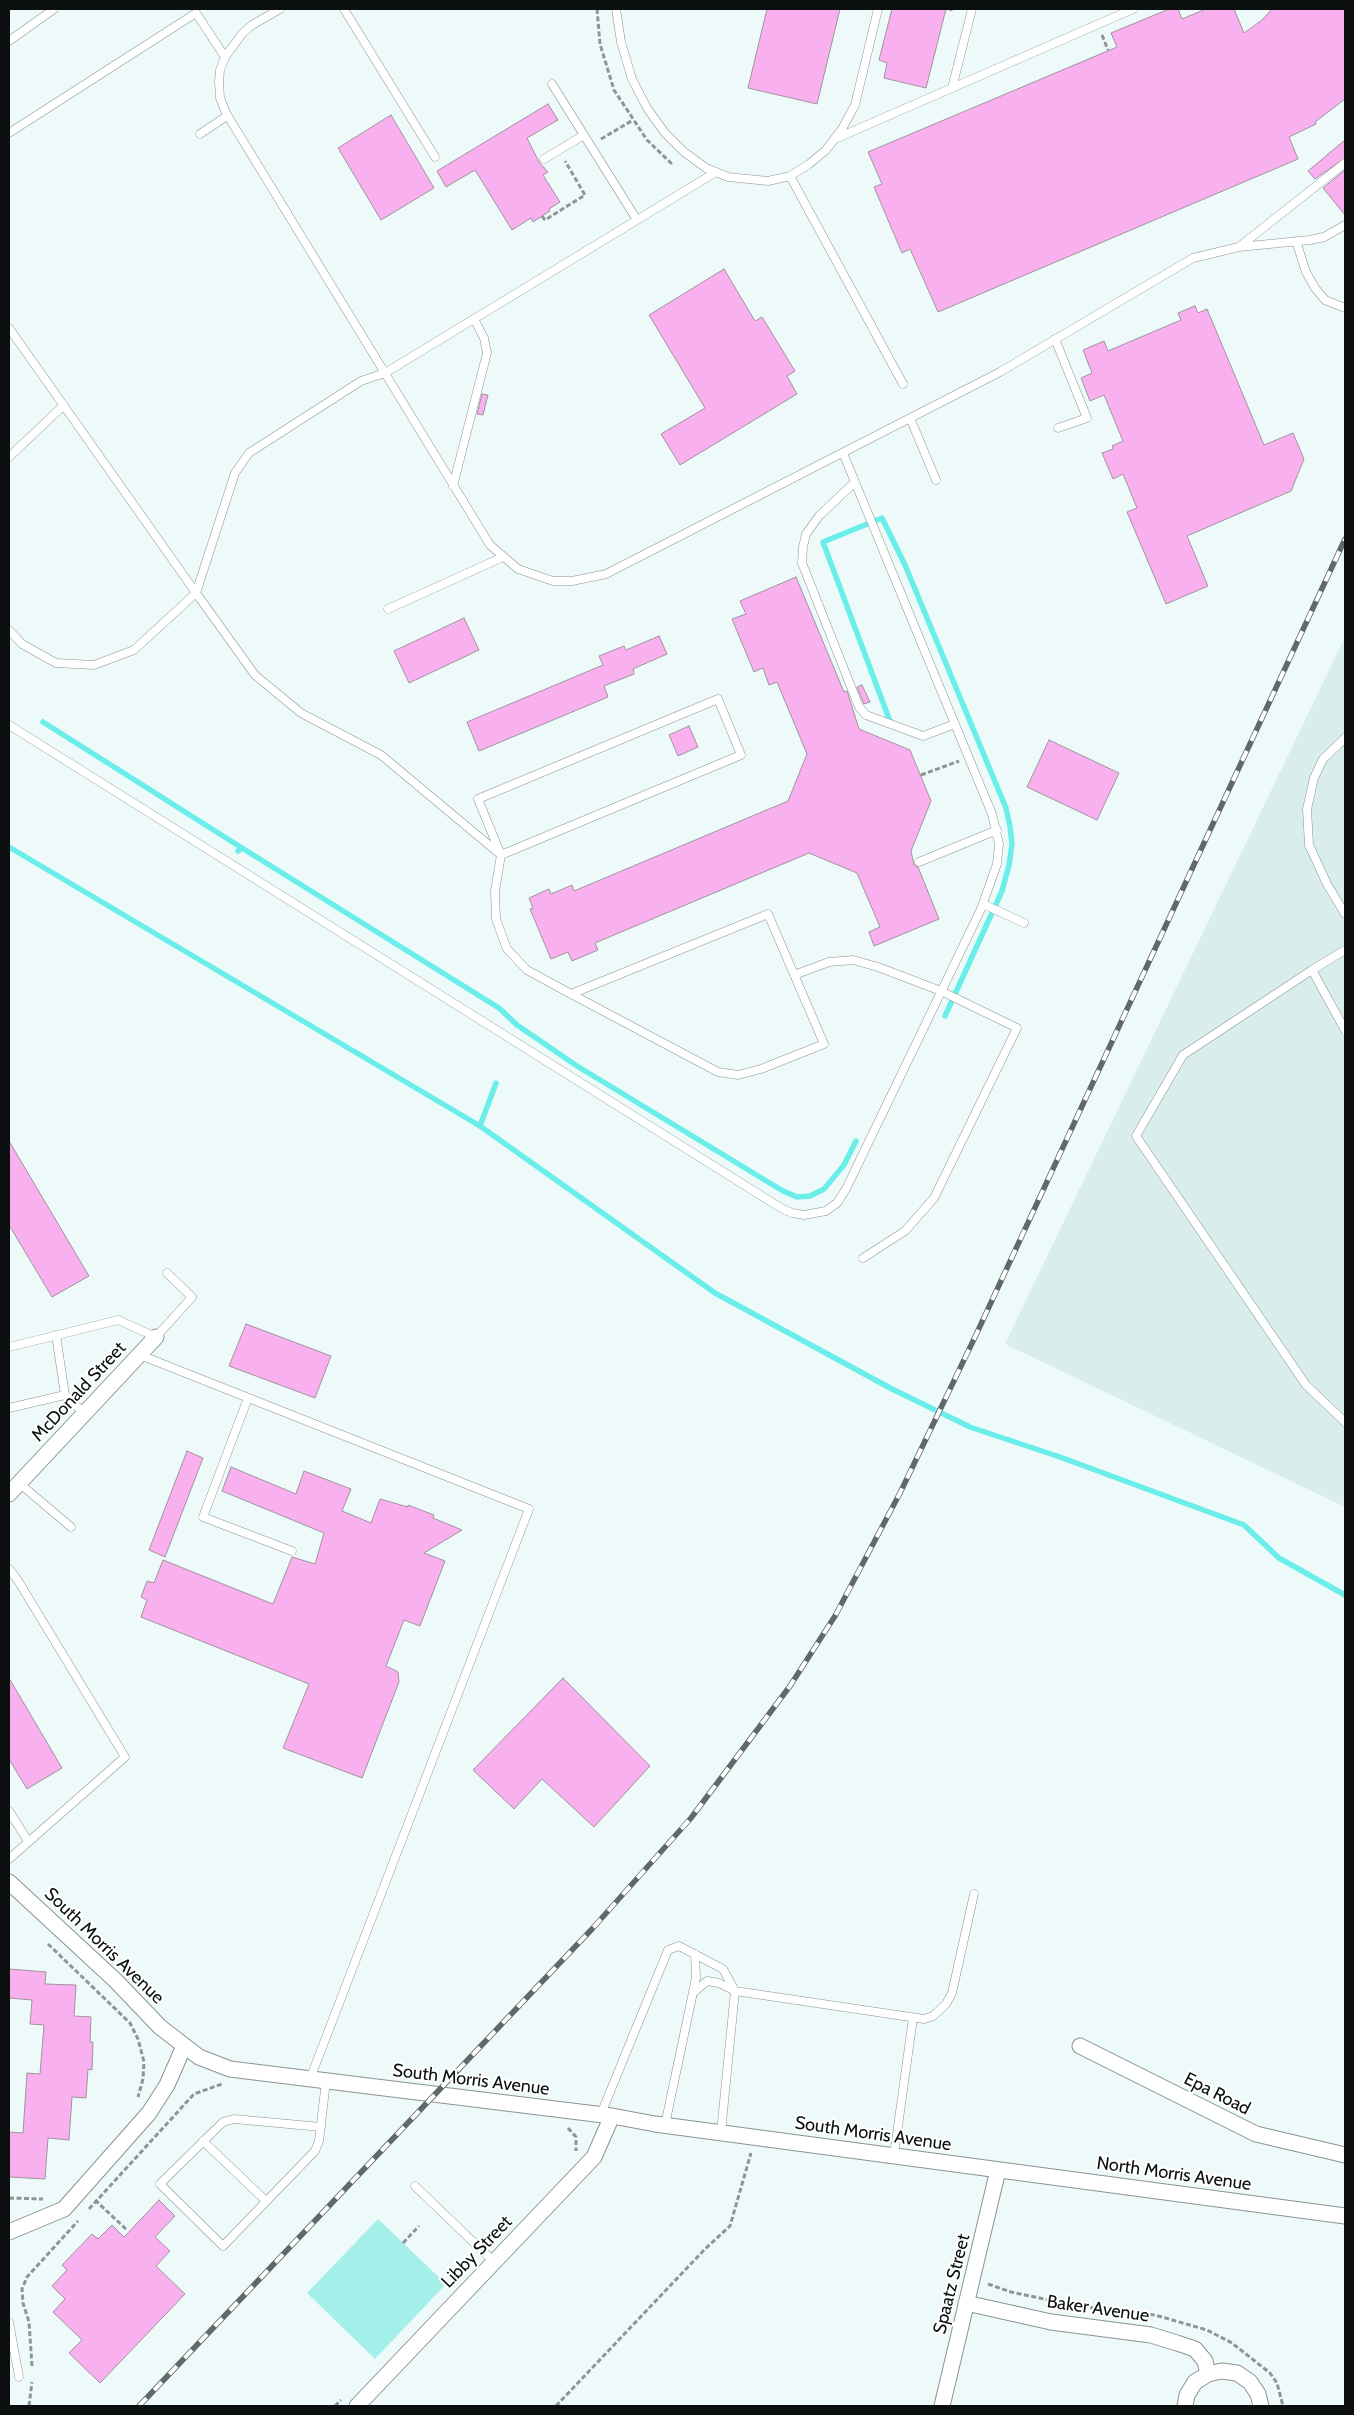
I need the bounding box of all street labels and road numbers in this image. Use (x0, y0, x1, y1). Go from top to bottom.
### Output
street label: McDonald Street (27, 1338, 131, 1446)
street label: South Morris Avenue (40, 1883, 168, 2009)
street label: South Morris Avenue (391, 2060, 551, 2100)
street label: Epa Road (1180, 2068, 1254, 2120)
street label: South Morris Avenue (793, 2112, 953, 2156)
street label: North Morris Avenue (1095, 2152, 1253, 2196)
street label: Libby Street (437, 2211, 517, 2293)
street label: Spaatz Street (929, 2232, 975, 2336)
street label: Baker Avenue (1045, 2291, 1151, 2327)

